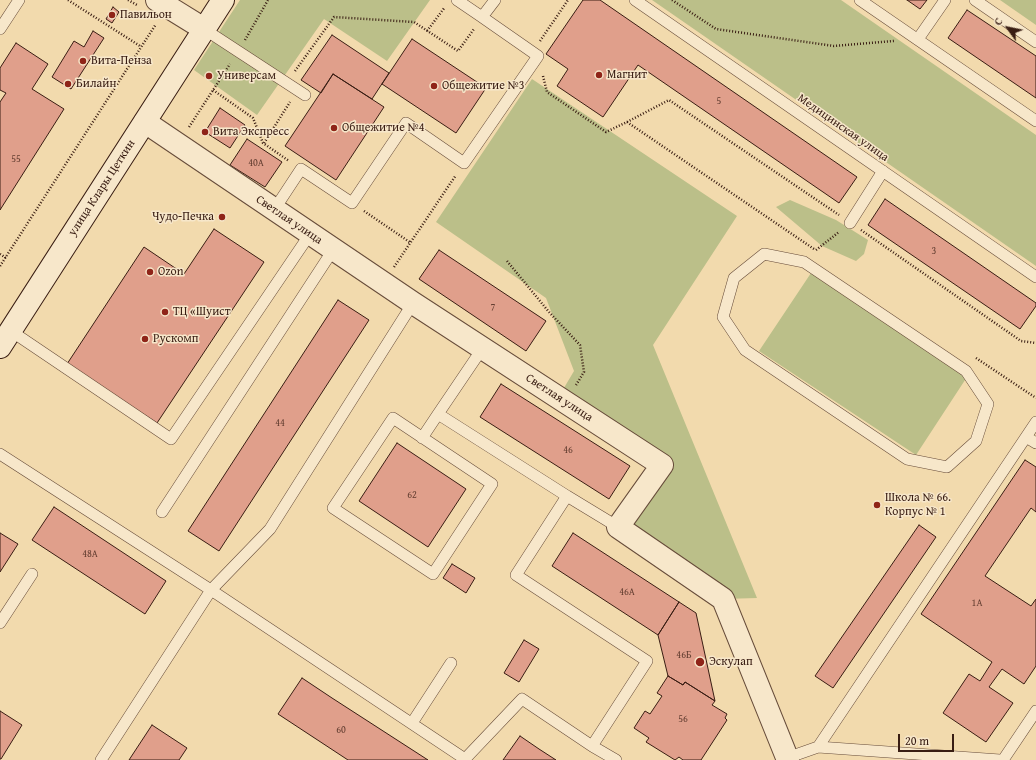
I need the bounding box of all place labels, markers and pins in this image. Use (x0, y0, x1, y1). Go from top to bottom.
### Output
place label: Павильон (120, 8, 172, 22)
marker: Павильон (107, 10, 117, 20)
place label: Вита-Пенза (91, 54, 152, 68)
marker: Вита-Пенза (78, 56, 88, 66)
place label: Магнит (607, 68, 647, 82)
place label: Универсам (217, 69, 276, 83)
marker: Магнит (594, 70, 604, 80)
marker: Универсам (204, 71, 214, 81)
place label: Билайн (76, 77, 116, 91)
marker: Билайн (63, 79, 73, 89)
place label: Общежитие №3 (442, 79, 525, 93)
marker: Общежитие №3 (429, 81, 439, 91)
place label: Общежитие №4 (342, 121, 425, 135)
marker: Общежитие №4 (329, 123, 339, 133)
place label: Вита Экспресс (213, 125, 289, 139)
marker: Вита Экспресс (200, 127, 210, 137)
place label: Чудо-Печка (152, 210, 214, 224)
marker: Чудо-Печка (217, 212, 227, 222)
place label: Ozon (158, 265, 183, 279)
marker: Ozon (145, 267, 155, 277)
place label: ТЦ «Шуист (173, 305, 230, 319)
marker: ТЦ «Шуист (160, 307, 170, 317)
place label: Рускомп (153, 332, 199, 346)
marker: Рускомп (140, 334, 150, 344)
place label: Школа № 66. Корпус № 1 (885, 491, 951, 519)
marker: Школа № 66. Корпус № 1 (872, 500, 882, 510)
place label: Эскулап (709, 655, 753, 669)
marker: Эскулап (694, 656, 706, 668)

